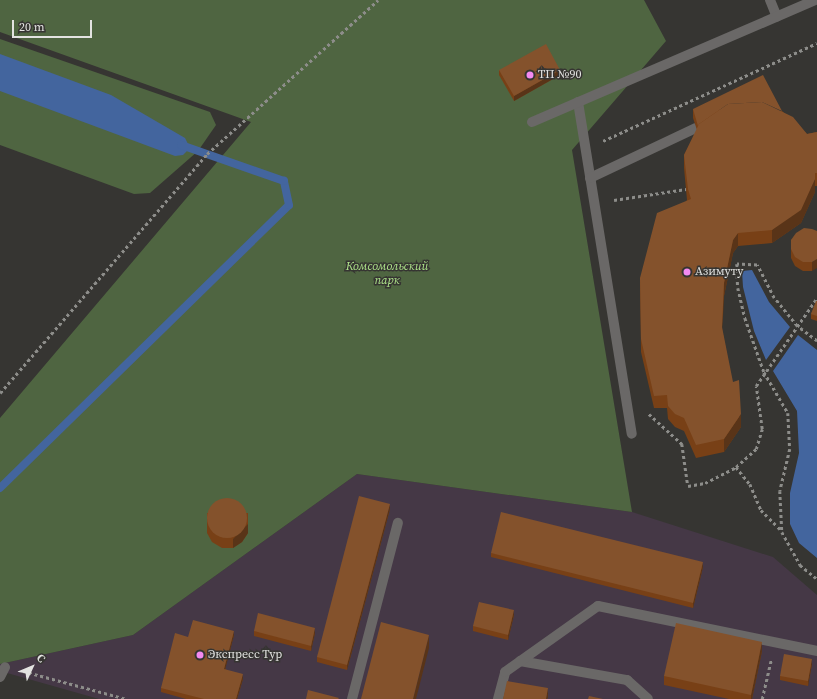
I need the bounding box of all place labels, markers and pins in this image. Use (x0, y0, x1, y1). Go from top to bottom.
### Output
place label: ТП №90 (538, 68, 581, 82)
marker: ТП №90 (525, 70, 535, 80)
place label: Азимуту (695, 265, 743, 279)
marker: Азимуту (682, 267, 692, 277)
place label: Экспресс Тур (208, 648, 283, 662)
marker: Экспресс Тур (195, 650, 205, 660)

